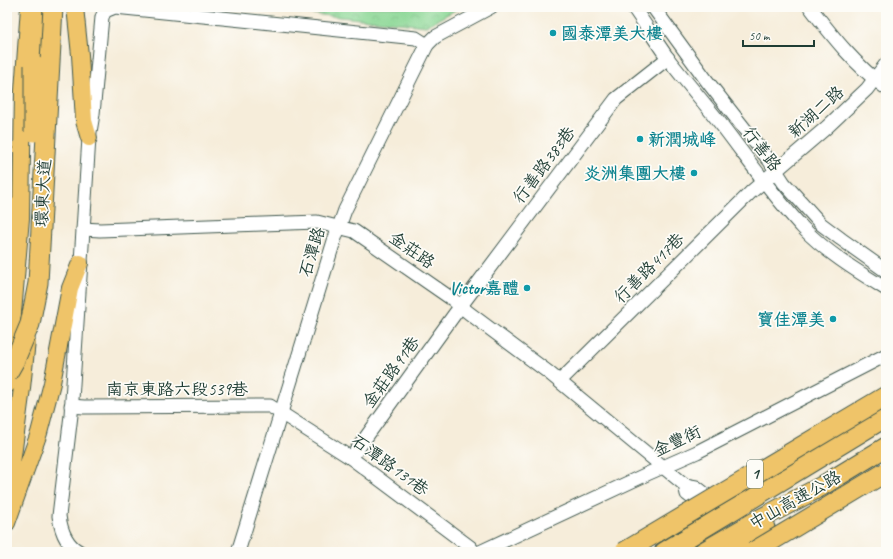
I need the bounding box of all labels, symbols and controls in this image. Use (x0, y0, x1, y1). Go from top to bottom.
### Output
scale bar (743, 22, 814, 48)
place label: 國泰潭美大樓 (561, 23, 663, 44)
marker: 國泰潭美大樓 (548, 28, 558, 38)
text: 50 m (749, 28, 771, 44)
street label: 新湖二路 (784, 81, 848, 143)
street label: 行善路383巷 (508, 122, 580, 208)
street label: 行善路 (738, 122, 786, 176)
place label: 新潤城峰 (648, 129, 716, 150)
marker: 新潤城峰 (635, 134, 645, 144)
street label: 環東大道 (31, 158, 55, 228)
place label: 炎洲集團大樓 (584, 163, 686, 184)
marker: 炎洲集團大樓 (689, 168, 699, 178)
street label: 石潭路 (295, 225, 329, 279)
street label: 金莊路 (385, 227, 439, 273)
street label: 行善路417巷 (609, 228, 689, 308)
place label: Victor嘉醴 (449, 278, 519, 299)
marker: Victor嘉醴 (522, 283, 532, 293)
place label: 寶佳潭美 (757, 309, 825, 330)
marker: 寶佳潭美 (828, 314, 838, 324)
street label: 金莊路91巷 (358, 331, 425, 412)
street label: 南京東路六段539巷 (106, 379, 249, 400)
street label: 金豐街 (649, 421, 705, 461)
street label: 石潭路131巷 (347, 430, 434, 501)
road number: 1 (747, 460, 763, 488)
street label: 中山高速公路 (745, 466, 845, 534)

